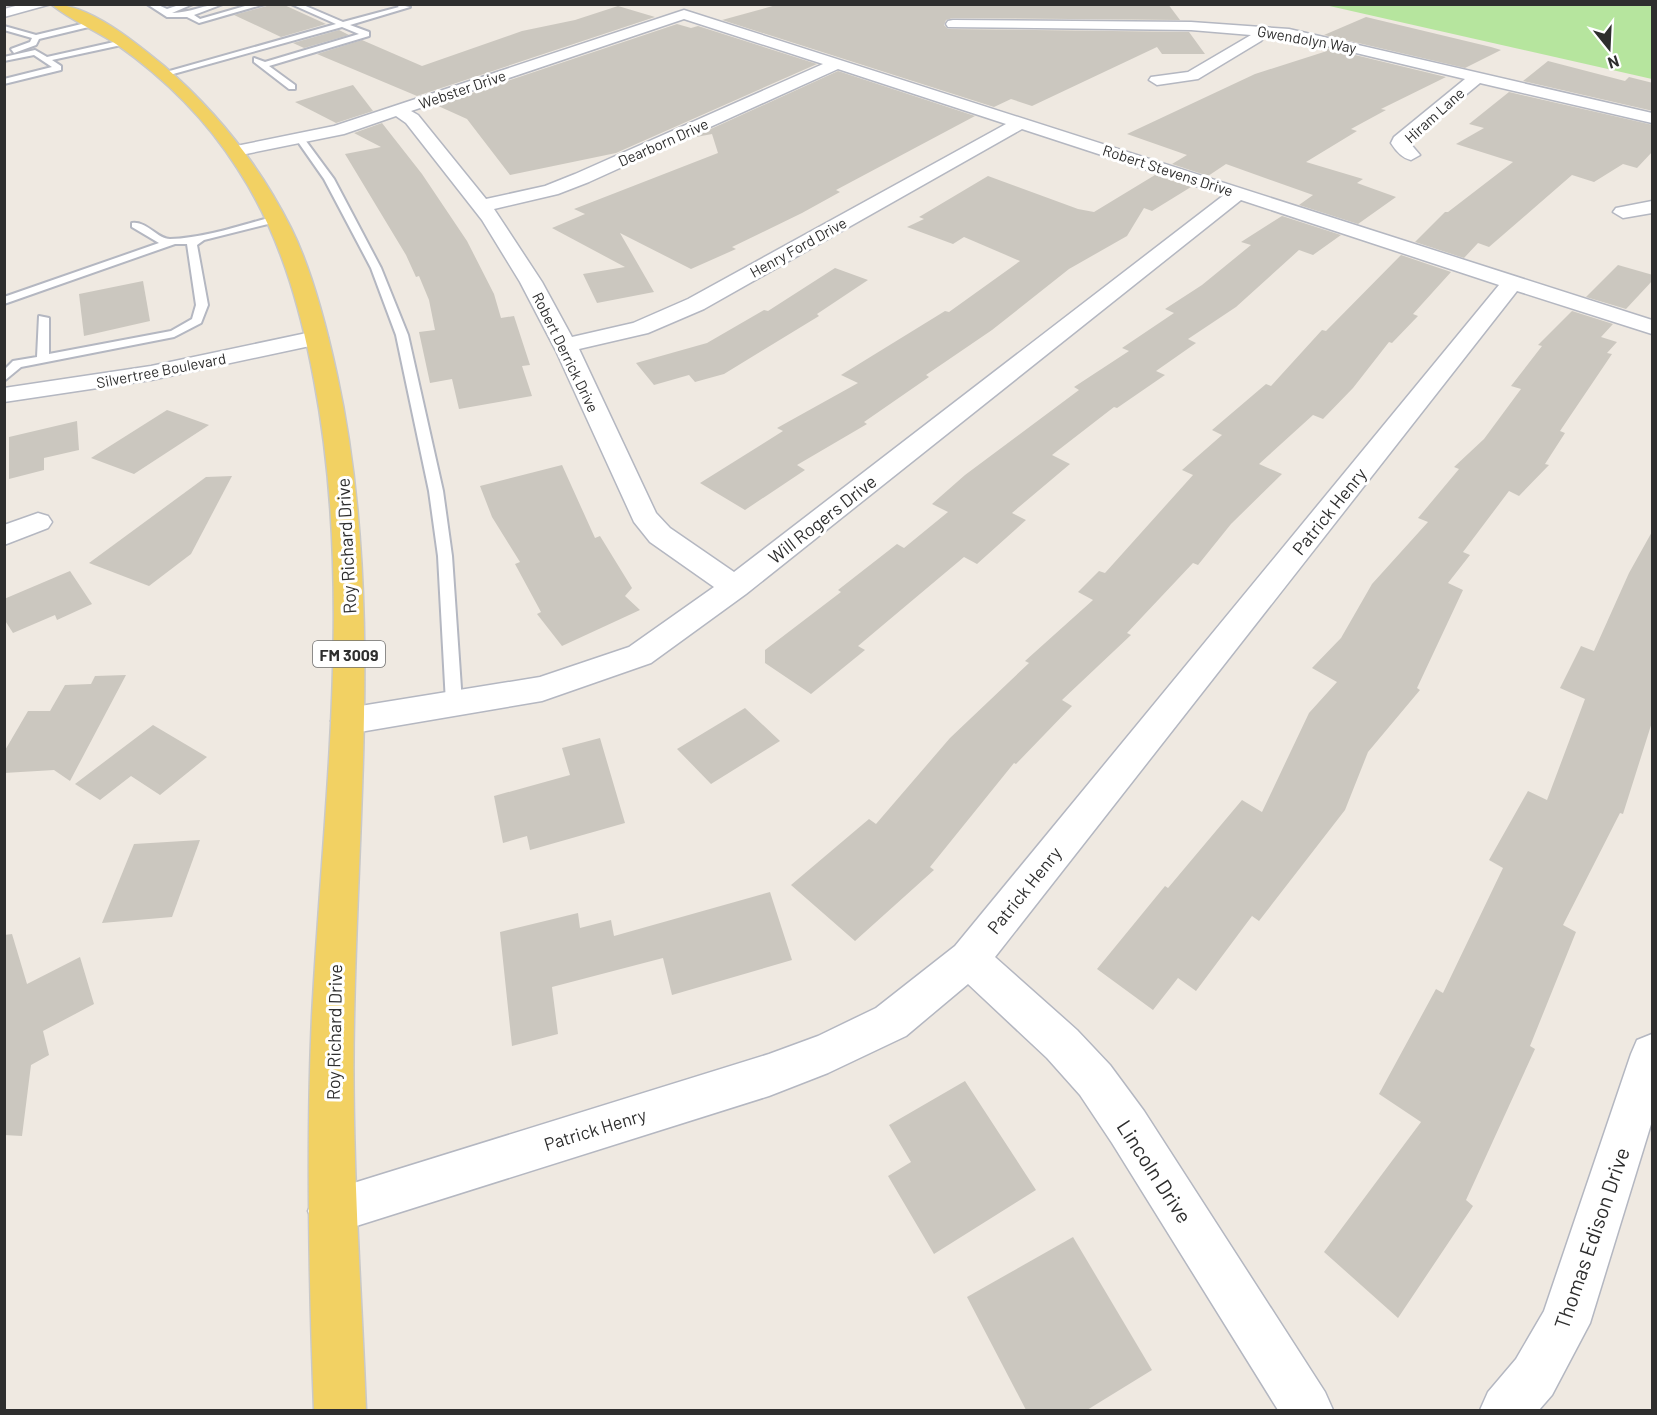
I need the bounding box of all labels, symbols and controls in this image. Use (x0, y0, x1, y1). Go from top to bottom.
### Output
north arrow (1579, 18, 1639, 78)
street label: Gwendolyn Way (1256, 21, 1358, 57)
text: N (1606, 52, 1622, 73)
street label: Webster Drive (416, 66, 508, 112)
street label: Hiram Lane (1400, 83, 1468, 147)
street label: Dearborn Drive (615, 114, 711, 170)
street label: Robert Stevens Drive (1101, 140, 1235, 200)
street label: Henry Ford Drive (747, 213, 849, 281)
street label: Robert Derrick Drive (529, 289, 603, 415)
street label: Silvertree Boulevard (95, 349, 227, 391)
street label: Patrick Henry (1287, 463, 1371, 559)
street label: Will Rogers Drive (764, 470, 880, 568)
street label: Roy Richard Drive (331, 477, 361, 615)
road number: FM 3009 (313, 641, 385, 667)
street label: Patrick Henry (982, 842, 1066, 938)
street label: Roy Richard Drive (322, 964, 346, 1100)
street label: Patrick Henry (541, 1103, 649, 1155)
street label: Lincoln Drive (1112, 1115, 1198, 1227)
street label: Thomas Edison Drive (1548, 1144, 1634, 1332)

